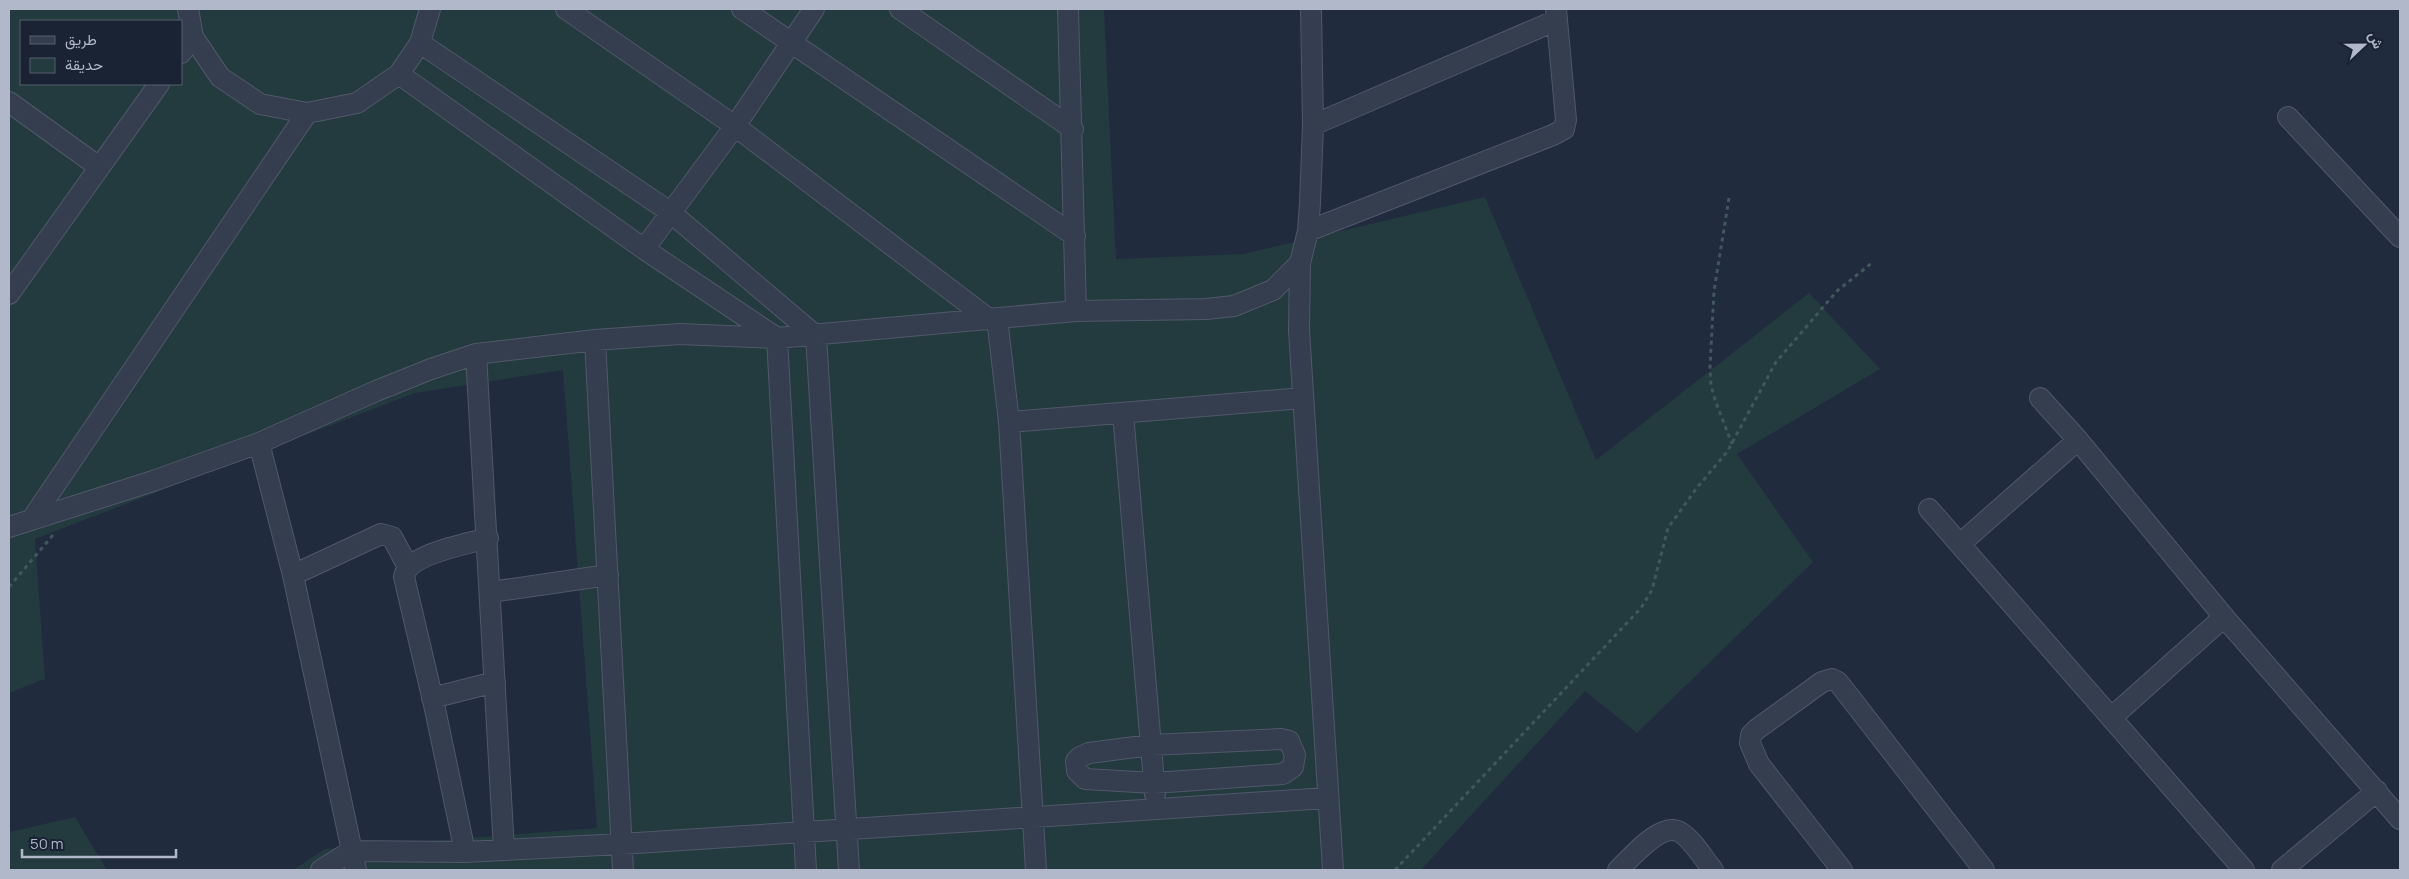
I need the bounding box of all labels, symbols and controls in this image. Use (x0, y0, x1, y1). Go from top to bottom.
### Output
legend (20, 20, 182, 85)
north arrow (2339, 20, 2389, 70)
text: طريق (65, 29, 97, 50)
text: ش (2365, 29, 2389, 51)
text: حديقة (65, 54, 103, 75)
scale bar (22, 826, 176, 858)
text: 50 m (30, 833, 64, 854)

